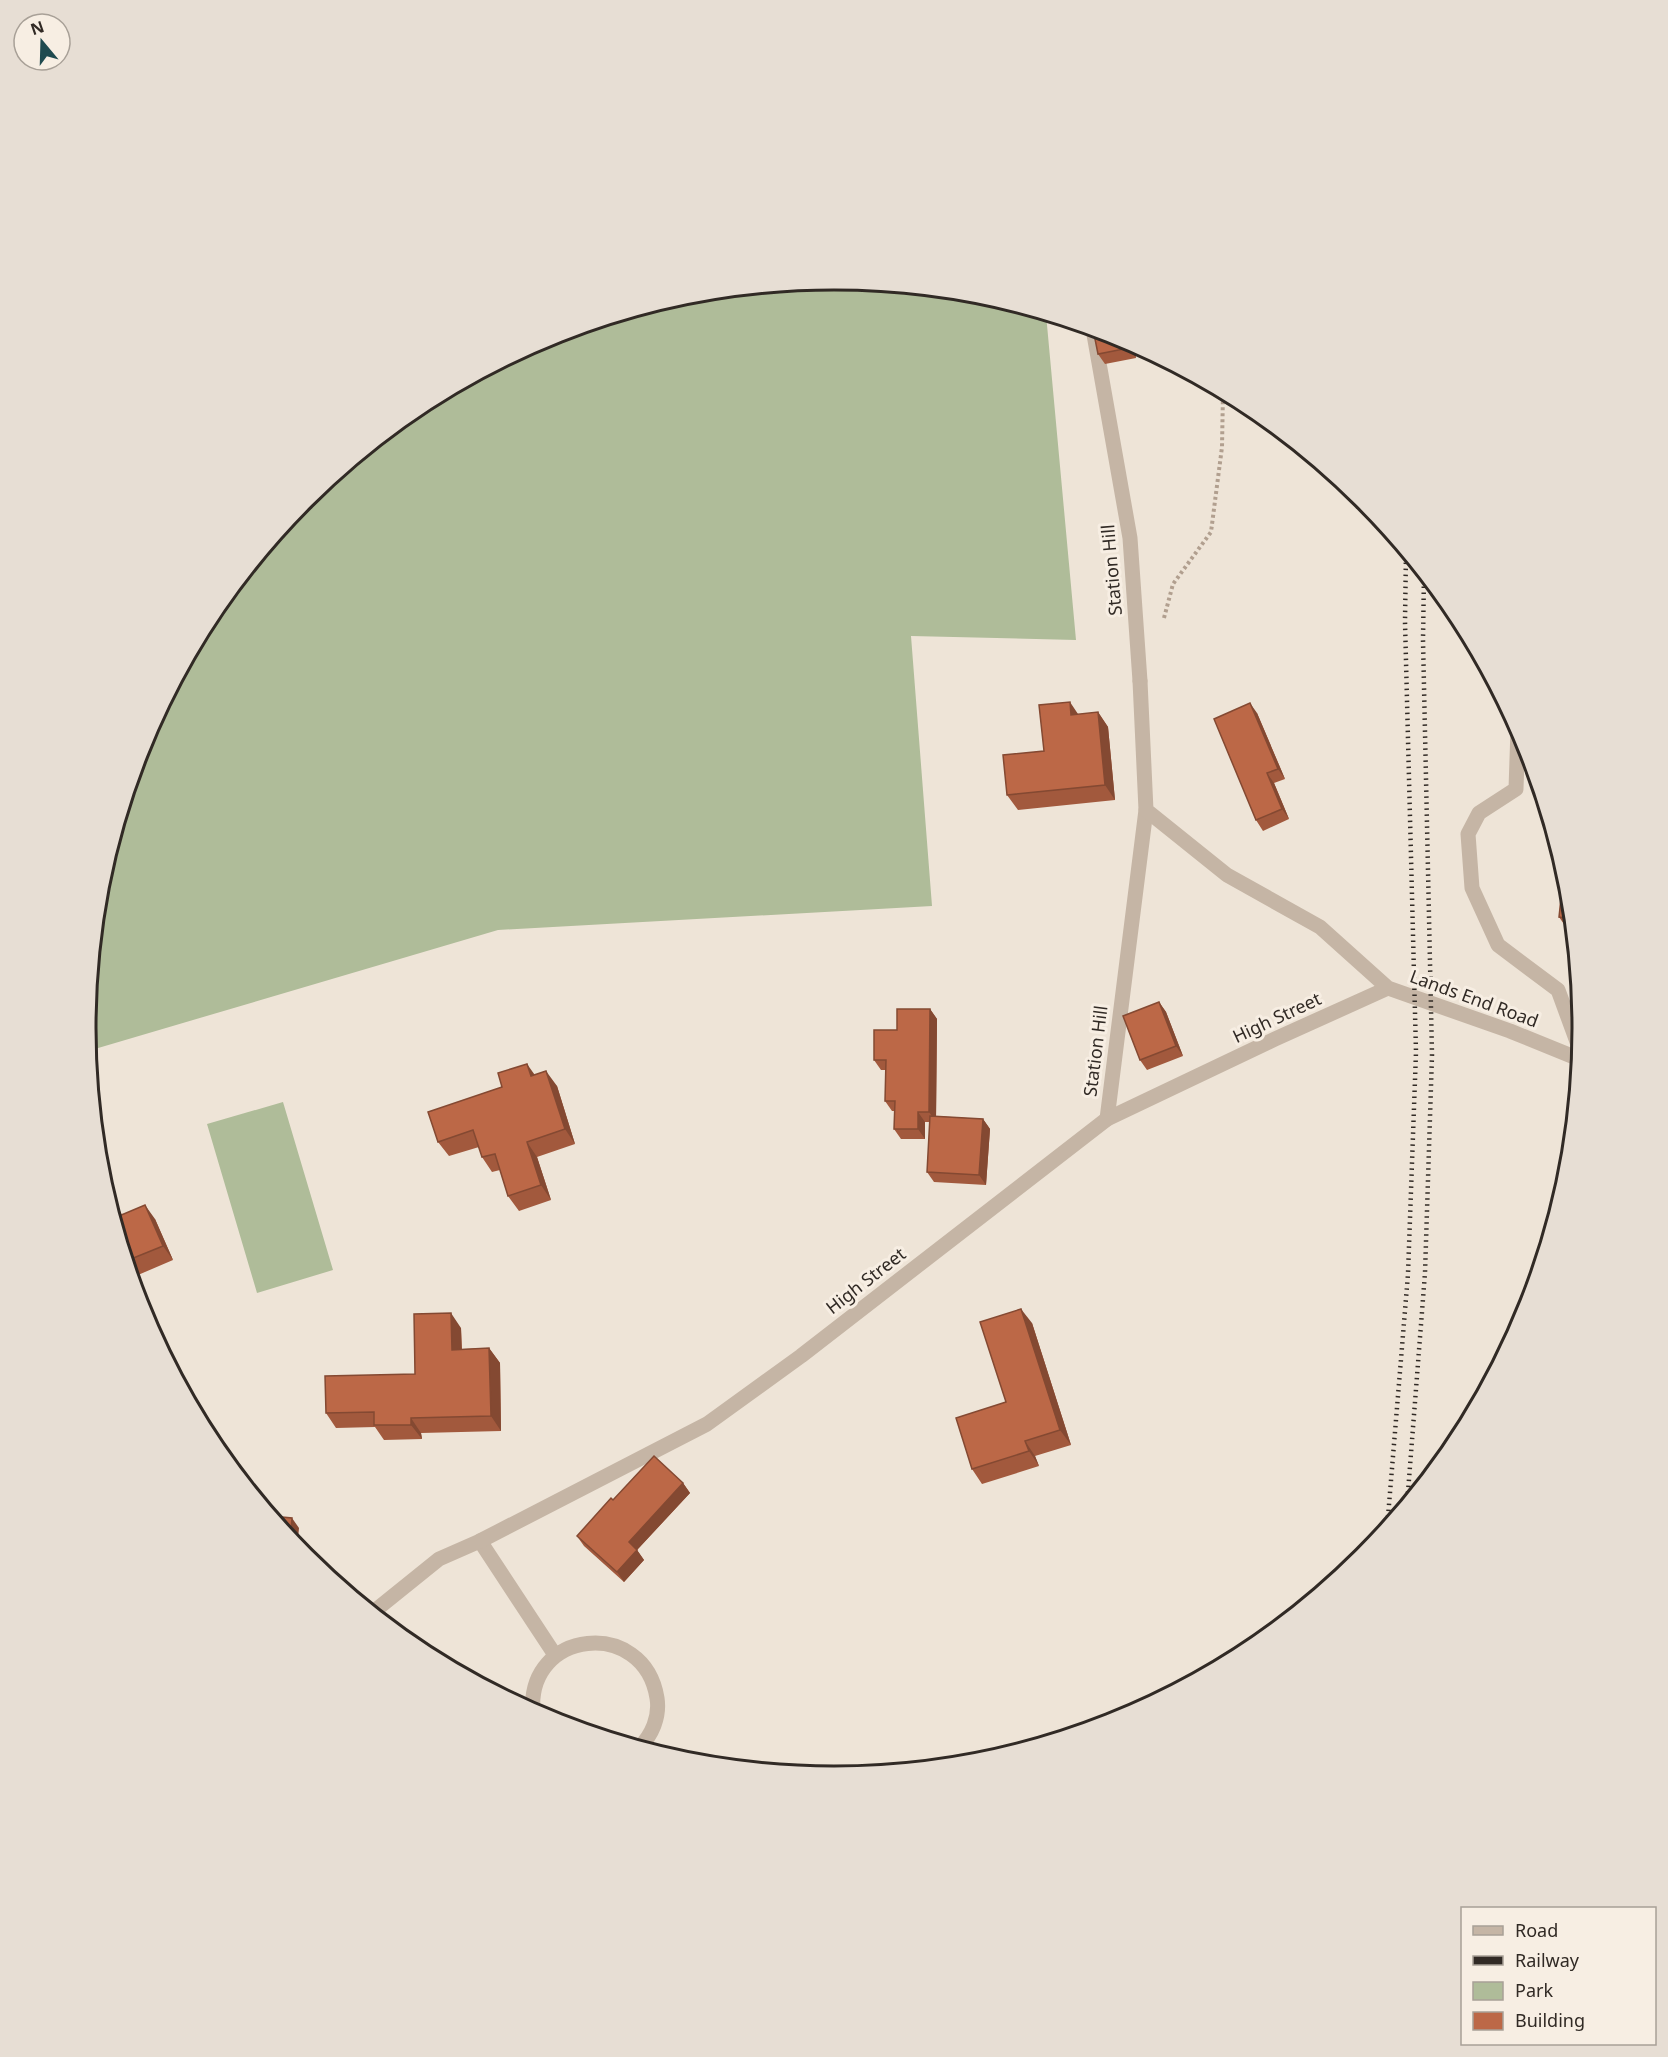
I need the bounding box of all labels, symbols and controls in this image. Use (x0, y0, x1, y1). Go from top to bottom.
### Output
north arrow (12, 12, 72, 72)
text: N (27, 15, 47, 40)
street label: Station Hill (1095, 523, 1127, 617)
street label: Lands End Road (1407, 964, 1542, 1032)
street label: High Street (1228, 986, 1325, 1048)
street label: Station Hill (1078, 1004, 1112, 1098)
street label: High Street (821, 1241, 911, 1319)
legend (1461, 1907, 1656, 2045)
text: Road (1515, 1918, 1558, 1942)
text: Railway (1515, 1948, 1580, 1972)
text: Park (1515, 1978, 1553, 2002)
text: Building (1515, 2008, 1585, 2032)

